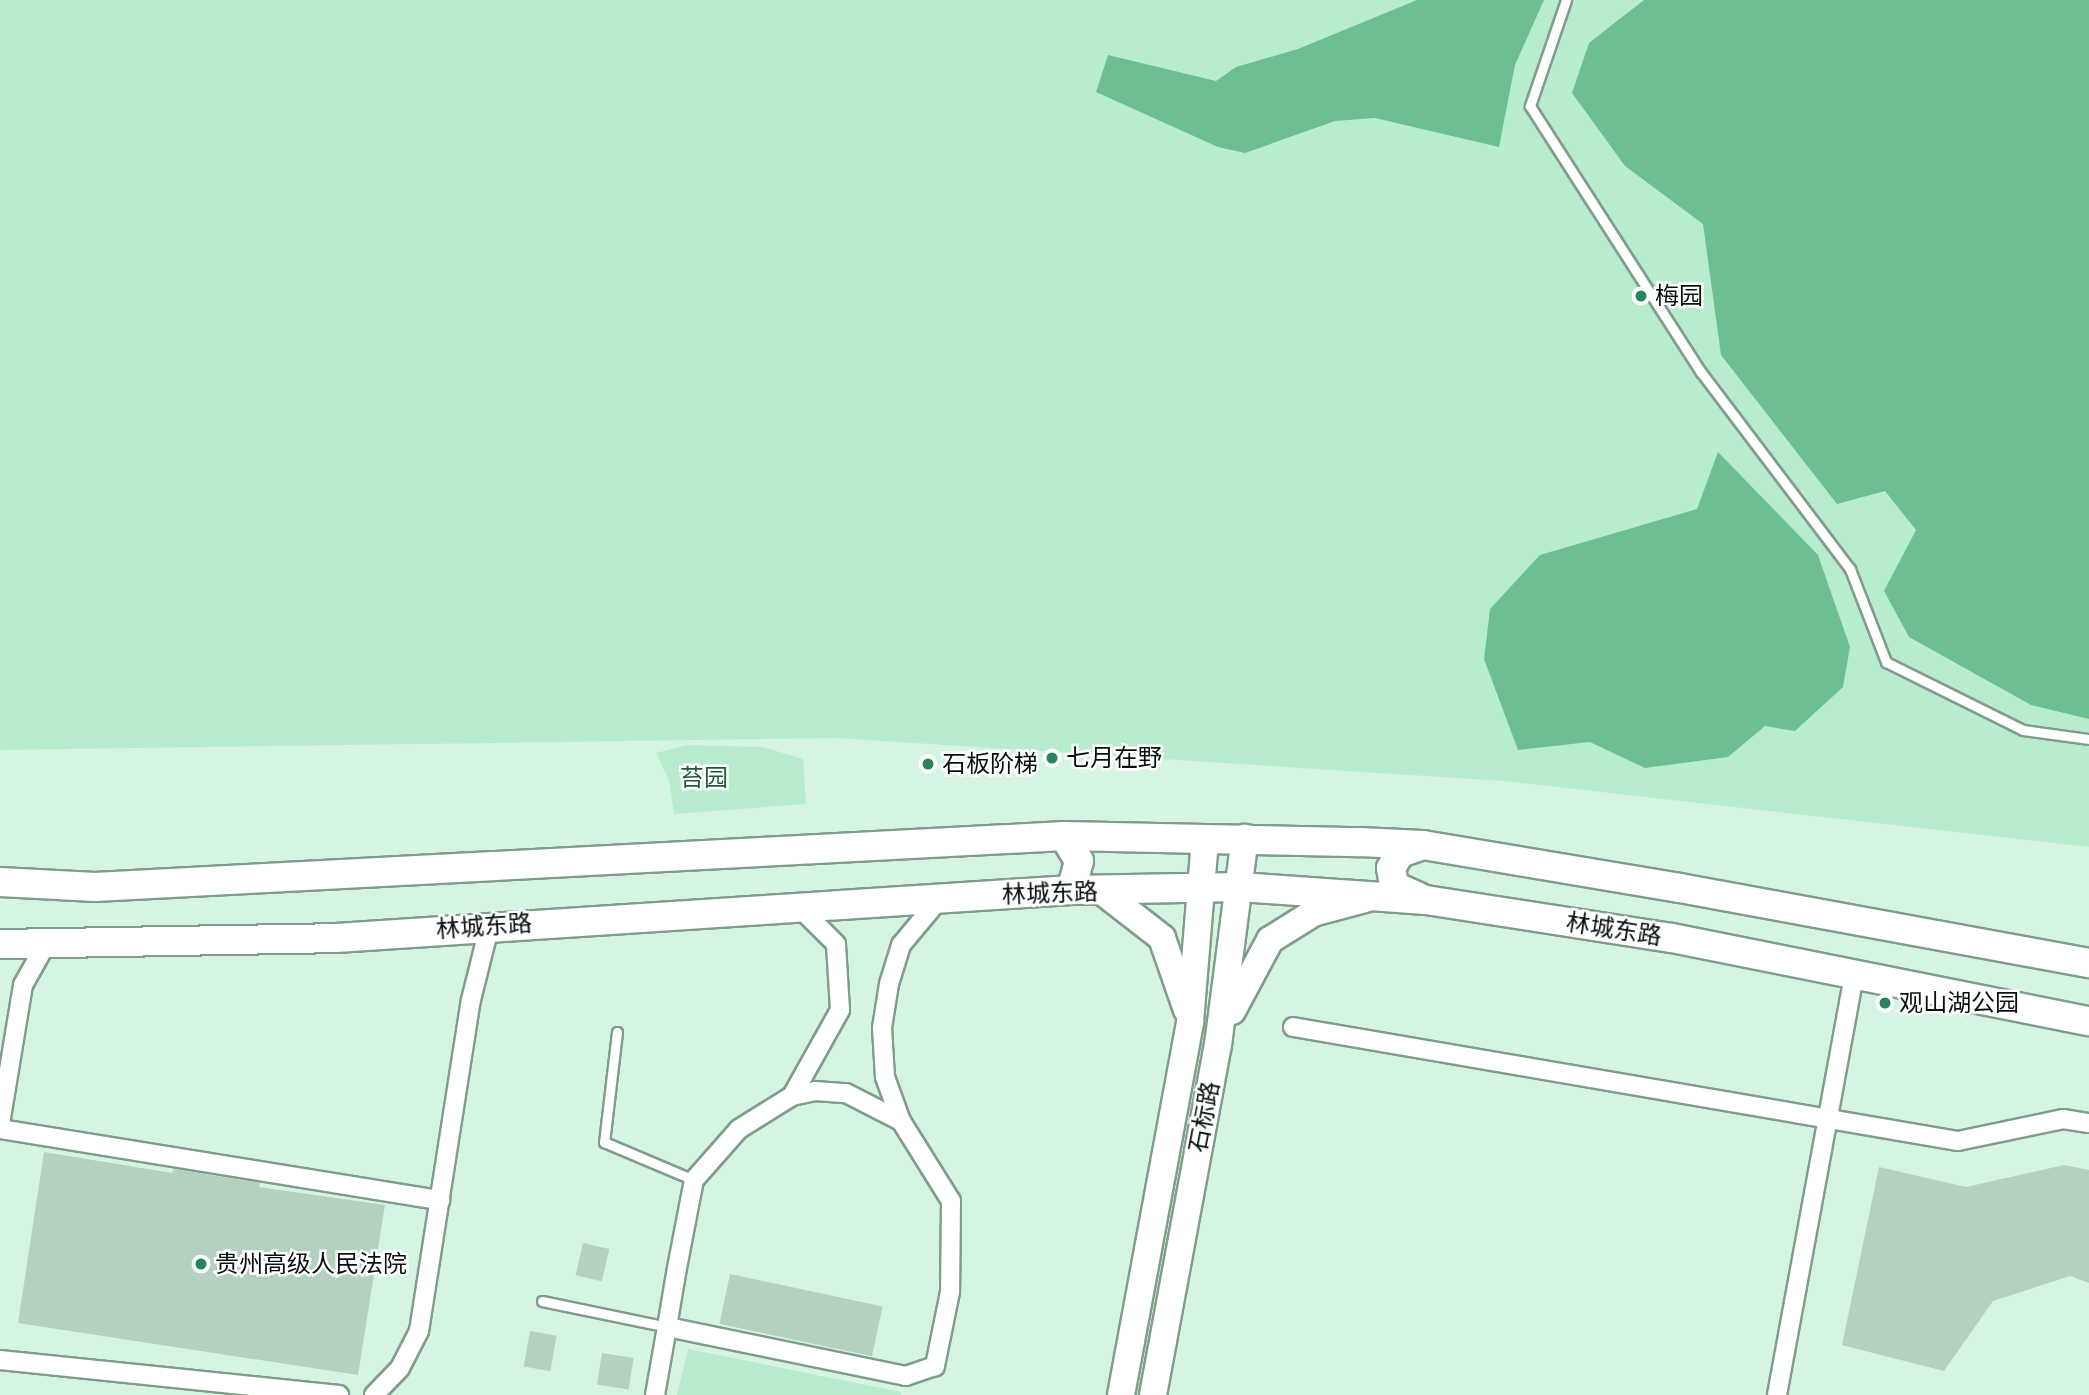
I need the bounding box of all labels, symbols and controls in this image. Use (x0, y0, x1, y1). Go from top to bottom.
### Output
place label: 梅园 (1655, 282, 1703, 310)
marker: 梅园 (1633, 288, 1649, 304)
place label: 七月在野 (1066, 744, 1162, 772)
place label: 石板阶梯 (942, 750, 1038, 778)
marker: 七月在野 (1044, 750, 1060, 766)
marker: 石板阶梯 (920, 756, 936, 772)
park label: 苔园 (680, 764, 728, 792)
street label: 林城东路 (1002, 877, 1098, 909)
street label: 林城东路 (1564, 907, 1664, 951)
street label: 林城东路 (435, 908, 533, 944)
place label: 观山湖公园 (1899, 989, 2019, 1017)
marker: 观山湖公园 (1877, 995, 1893, 1011)
street label: 石标路 (1183, 1079, 1225, 1155)
place label: 贵州高级人民法院 (215, 1250, 407, 1278)
marker: 贵州高级人民法院 (193, 1256, 209, 1272)

